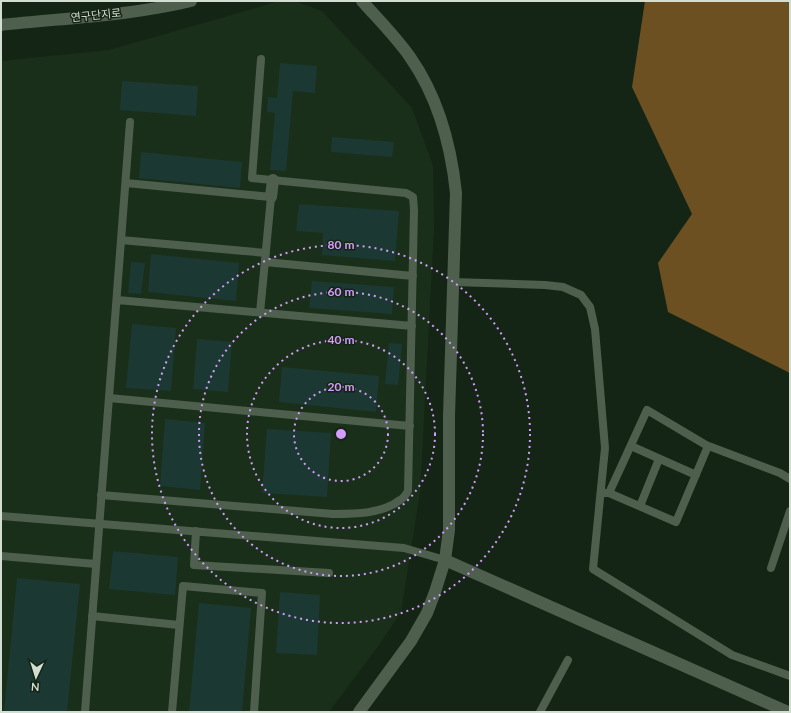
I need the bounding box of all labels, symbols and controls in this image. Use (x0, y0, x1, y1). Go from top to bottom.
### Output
street label: 연구단지로 (70, 5, 122, 24)
text: 80 m (328, 237, 354, 252)
text: 60 m (328, 284, 354, 299)
text: 40 m (328, 332, 354, 347)
text: 20 m (328, 379, 354, 394)
centre of rings (334, 427, 348, 441)
north arrow (16, 657, 56, 697)
text: N (31, 681, 40, 694)

